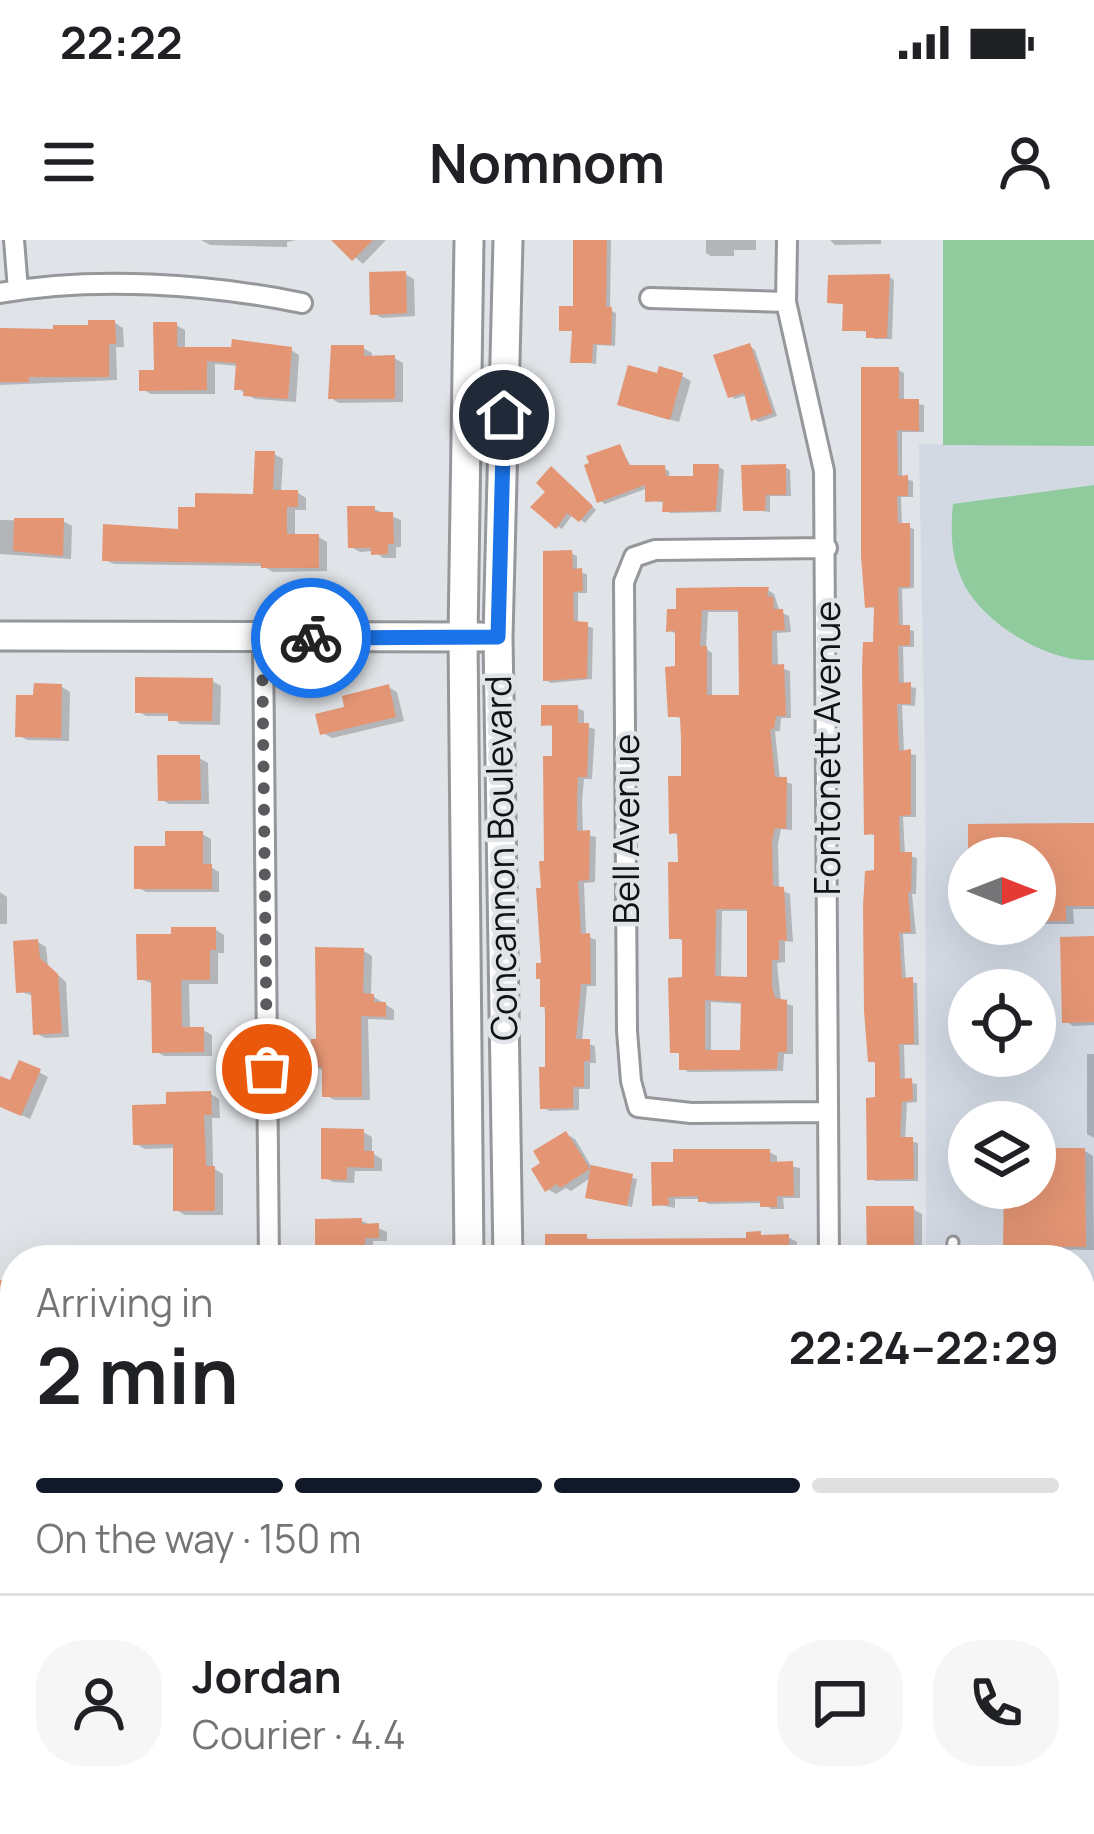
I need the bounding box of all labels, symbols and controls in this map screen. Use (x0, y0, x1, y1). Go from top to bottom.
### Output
text: 22:22 (60, 11, 183, 73)
text: Nomnom (429, 125, 665, 199)
icon: menu (36, 129, 102, 195)
icon: person (992, 129, 1058, 195)
pin (453, 364, 555, 466)
icon: home (471, 382, 537, 448)
courier (251, 578, 371, 698)
street label: Fontonett Avenue (802, 601, 851, 895)
icon: bike (278, 605, 344, 671)
street label: Concannon Boulevard (473, 675, 528, 1041)
street label: Bell Avenue (601, 734, 650, 924)
north arrow (948, 837, 1056, 945)
map controls (948, 837, 1056, 1209)
button: locate (948, 969, 1056, 1077)
pin (216, 1018, 318, 1120)
icon: bag (234, 1036, 300, 1102)
button: layers (948, 1101, 1056, 1209)
text: Arriving in (36, 1275, 213, 1329)
text: 22:24–22:29 (789, 1316, 1059, 1378)
text: 2 min (36, 1321, 239, 1427)
text: On the way · 150 m (36, 1511, 361, 1565)
button: person (36, 1640, 162, 1766)
button: chat (777, 1640, 903, 1766)
button: phone (933, 1640, 1059, 1766)
text: Jordan (192, 1645, 342, 1707)
text: Courier · 4.4 (192, 1707, 406, 1761)

